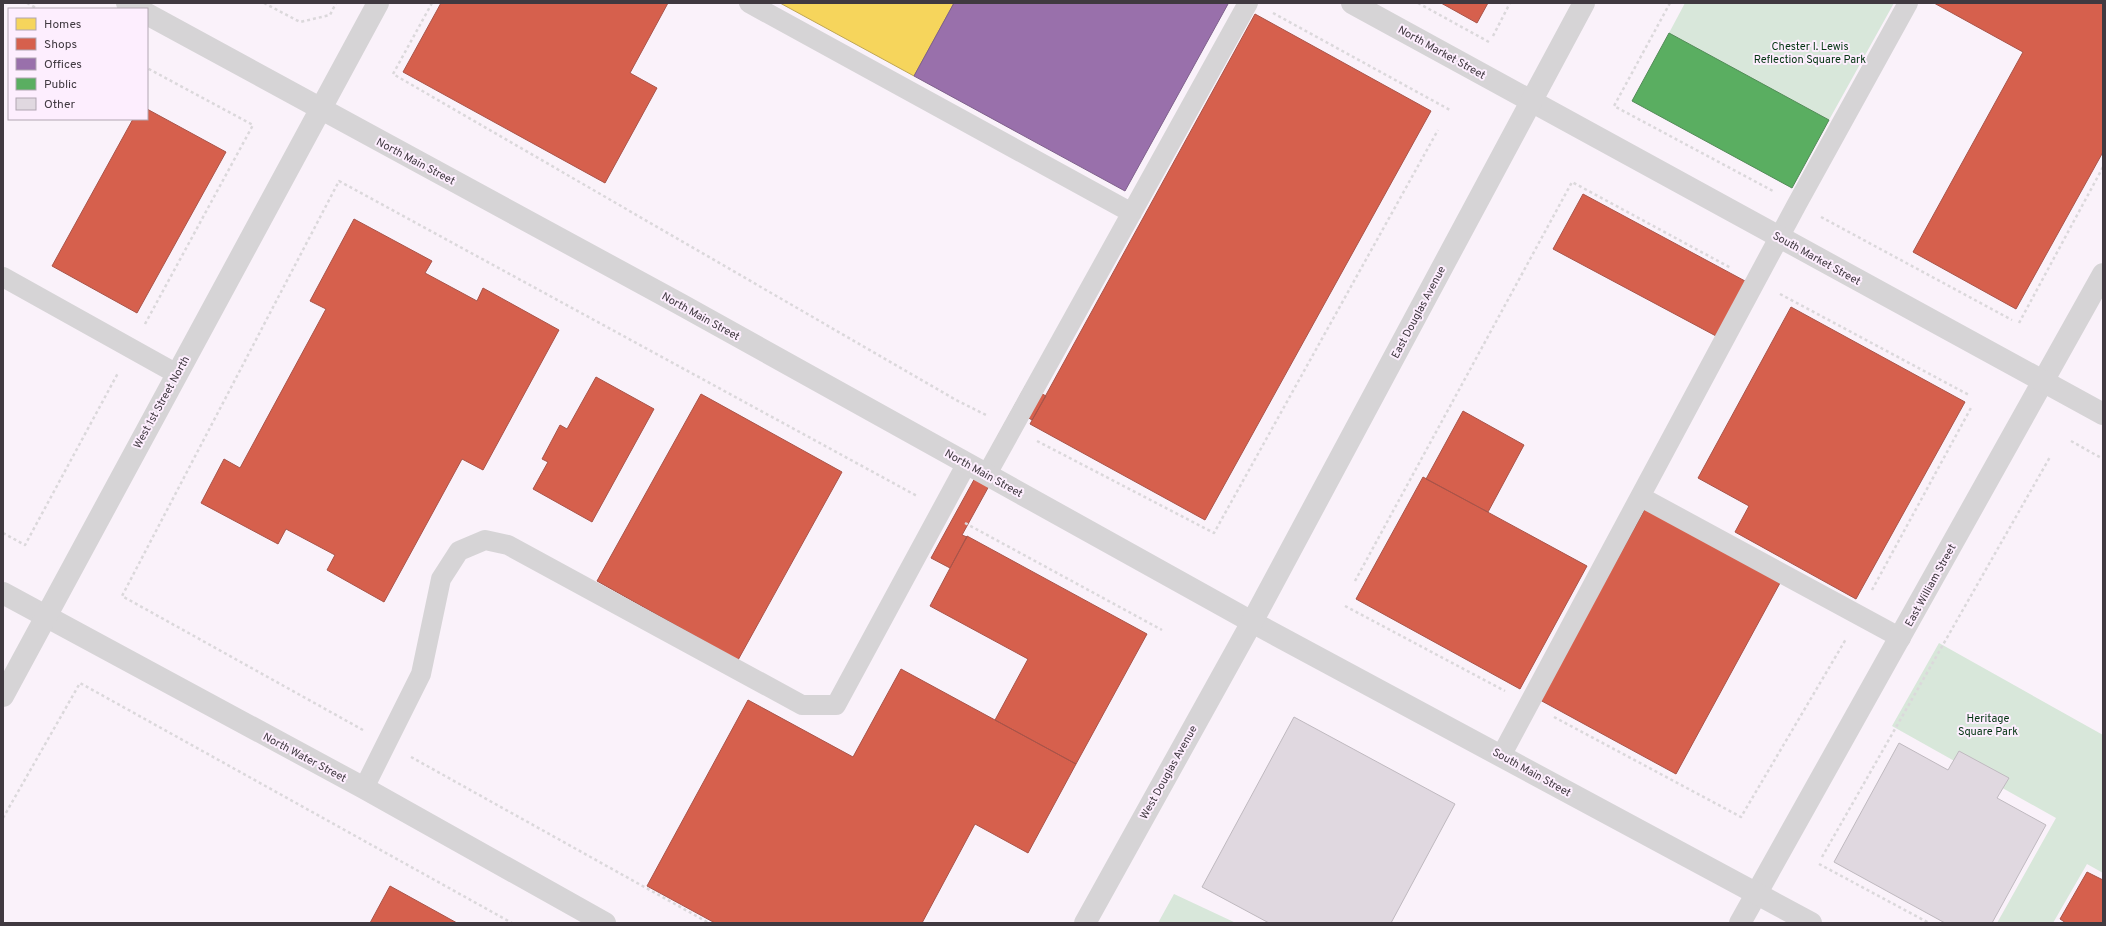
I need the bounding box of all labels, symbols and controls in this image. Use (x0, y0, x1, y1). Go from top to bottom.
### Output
legend (8, 8, 148, 120)
text: Homes (44, 17, 81, 33)
street label: North Market Street (1395, 23, 1488, 83)
text: Shops (44, 37, 77, 53)
park label: Chester I. Lewis Reflection Square Park (1754, 40, 1866, 67)
text: Offices (44, 57, 82, 73)
text: Public (44, 77, 77, 93)
text: Other (44, 97, 76, 113)
street label: North Main Street (374, 135, 457, 189)
street label: South Market Street (1770, 229, 1863, 289)
street label: East Douglas Avenue (1389, 264, 1449, 361)
street label: North Main Street (659, 290, 742, 344)
street label: West 1st Street North (131, 354, 193, 451)
street label: North Main Street (942, 447, 1025, 501)
street label: East William Street (1902, 542, 1959, 629)
park label: Heritage Square Park (1958, 712, 2018, 739)
street label: West Douglas Avenue (1137, 723, 1201, 822)
street label: North Water Street (260, 730, 349, 786)
street label: South Main Street (1490, 746, 1573, 800)

